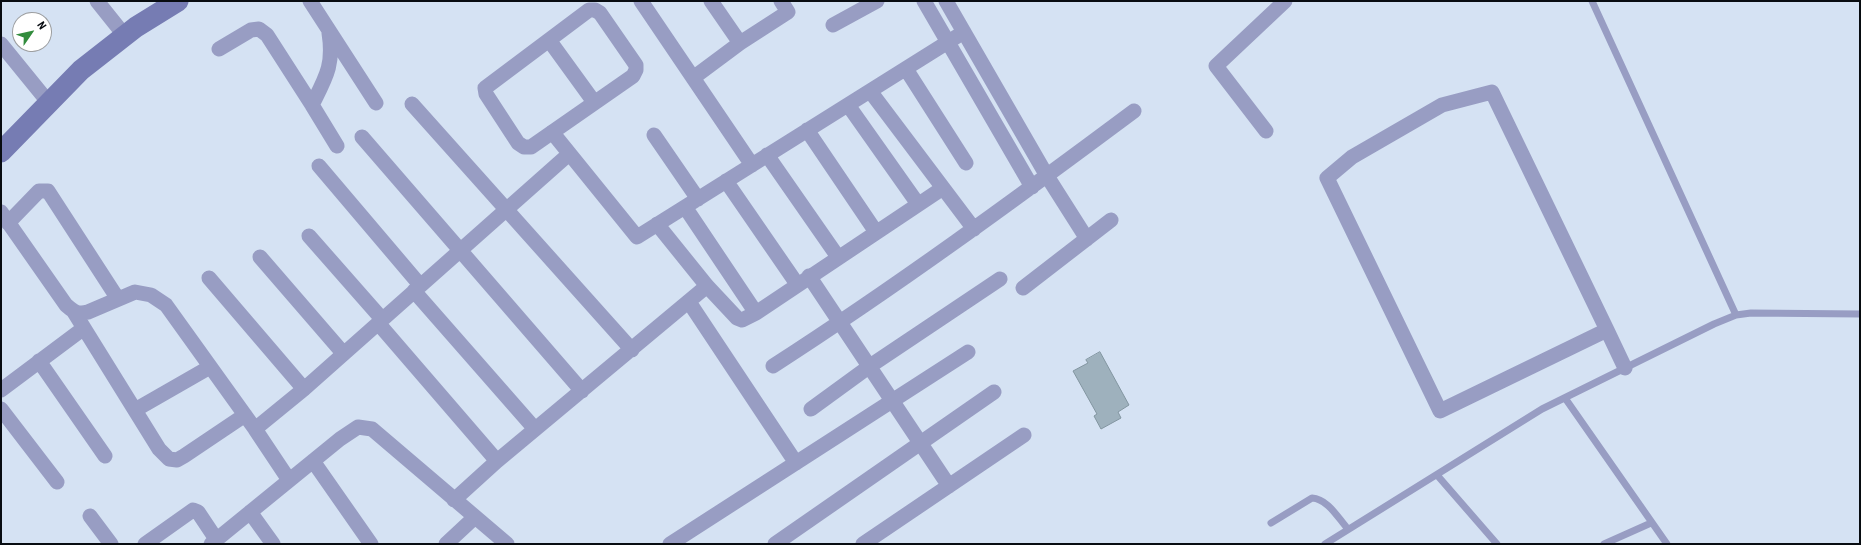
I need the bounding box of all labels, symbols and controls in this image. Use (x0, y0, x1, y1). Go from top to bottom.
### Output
north arrow (12, 12, 52, 52)
text: N (34, 19, 49, 32)

